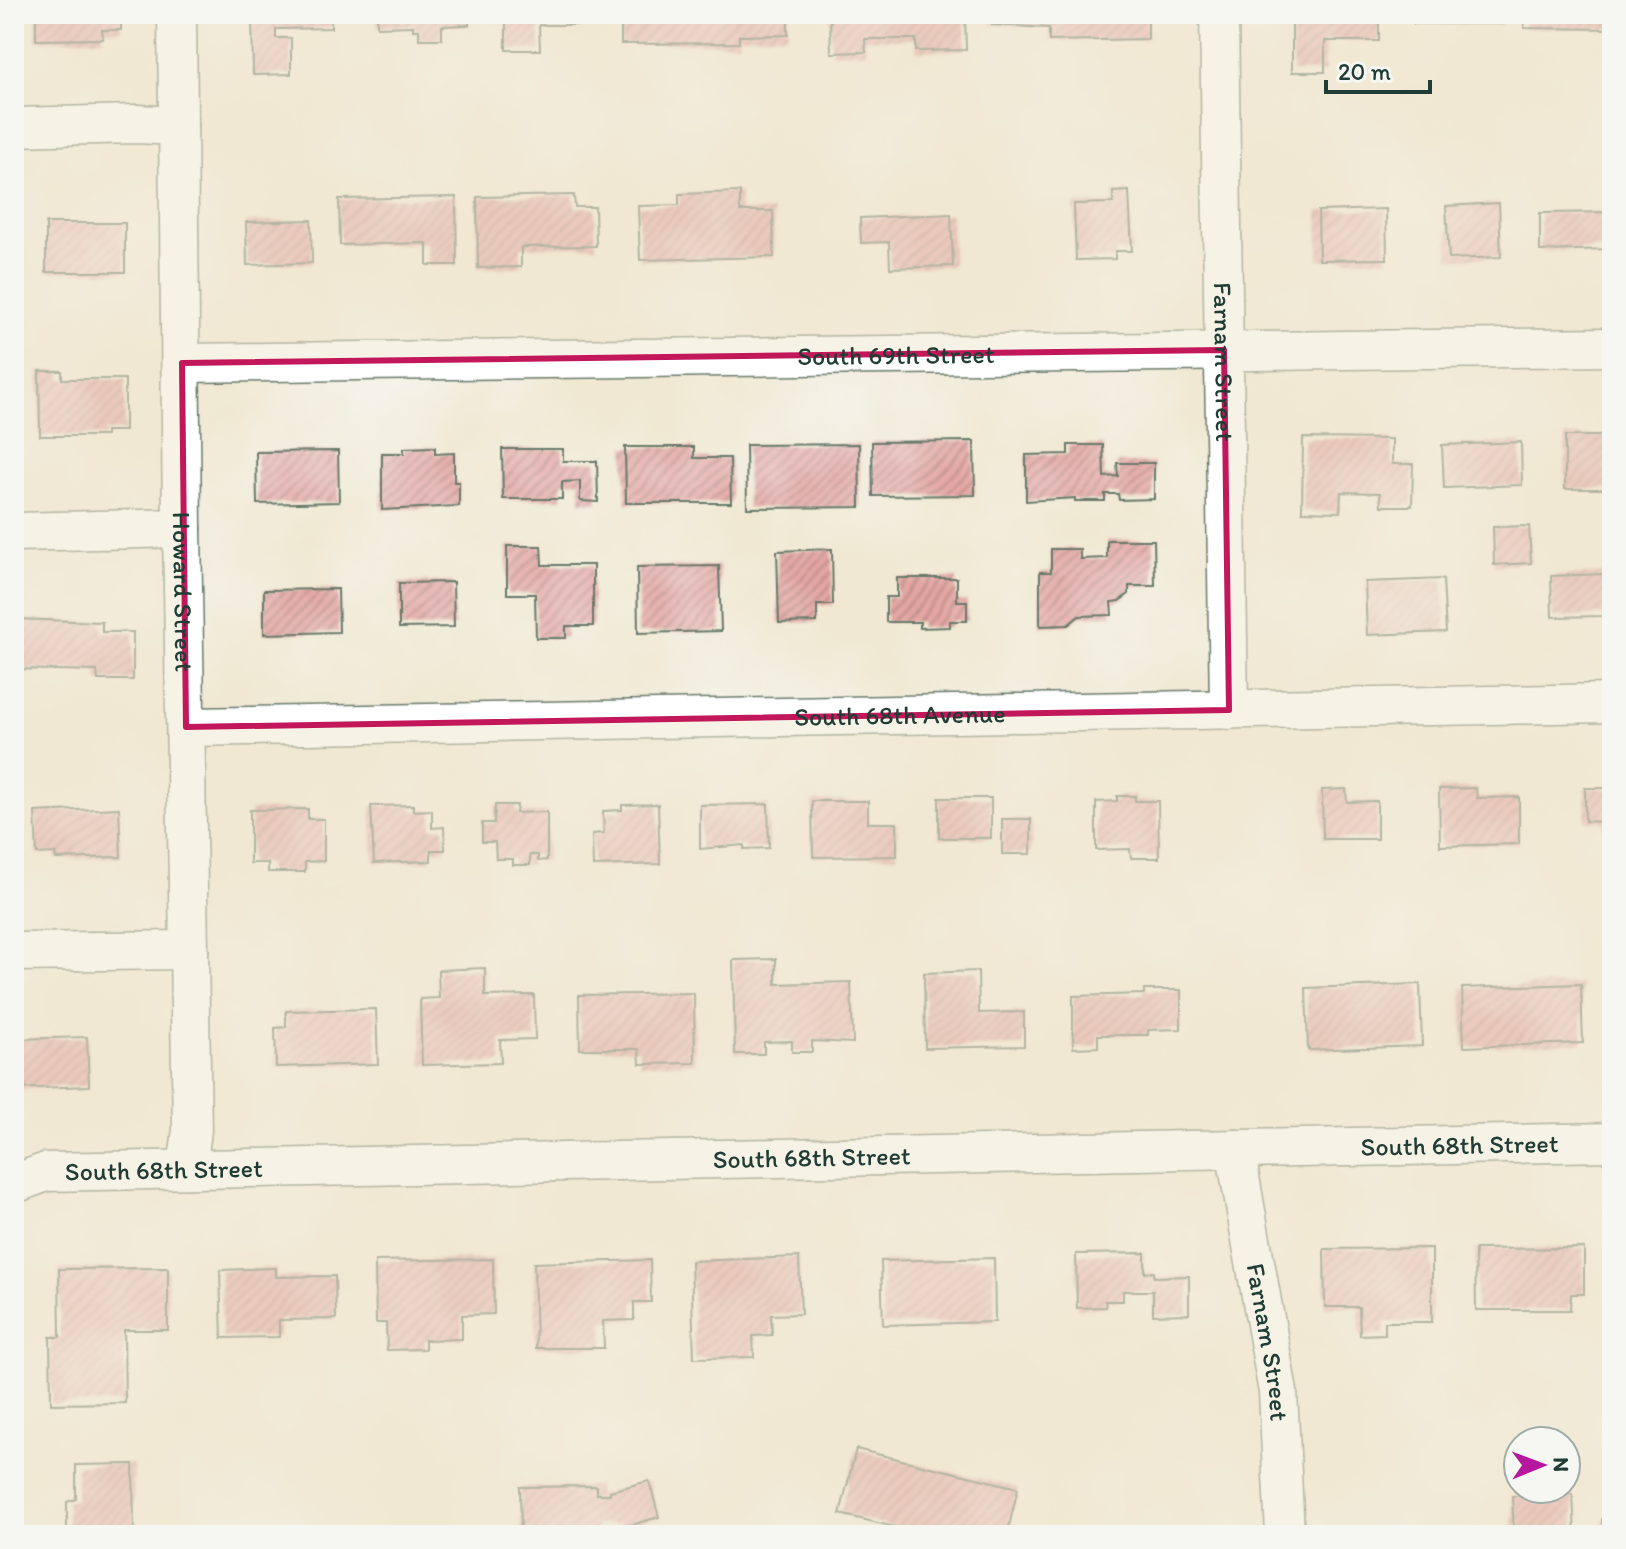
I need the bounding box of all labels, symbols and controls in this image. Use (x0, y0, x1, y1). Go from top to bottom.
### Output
scale bar (1326, 44, 1430, 94)
text: 20 m (1338, 57, 1391, 86)
street label: Farnam Street (1207, 282, 1241, 442)
street label: South 69th Street (797, 338, 995, 372)
street label: Howard Street (166, 512, 200, 673)
street label: South 68th Avenue (794, 697, 1006, 733)
street label: South 68th Street (1360, 1127, 1559, 1163)
street label: South 68th Street (712, 1139, 911, 1175)
street label: South 68th Street (65, 1152, 263, 1188)
street label: Farnam Street (1239, 1261, 1295, 1422)
north arrow (1502, 1425, 1582, 1505)
text: N (1548, 1457, 1575, 1472)

